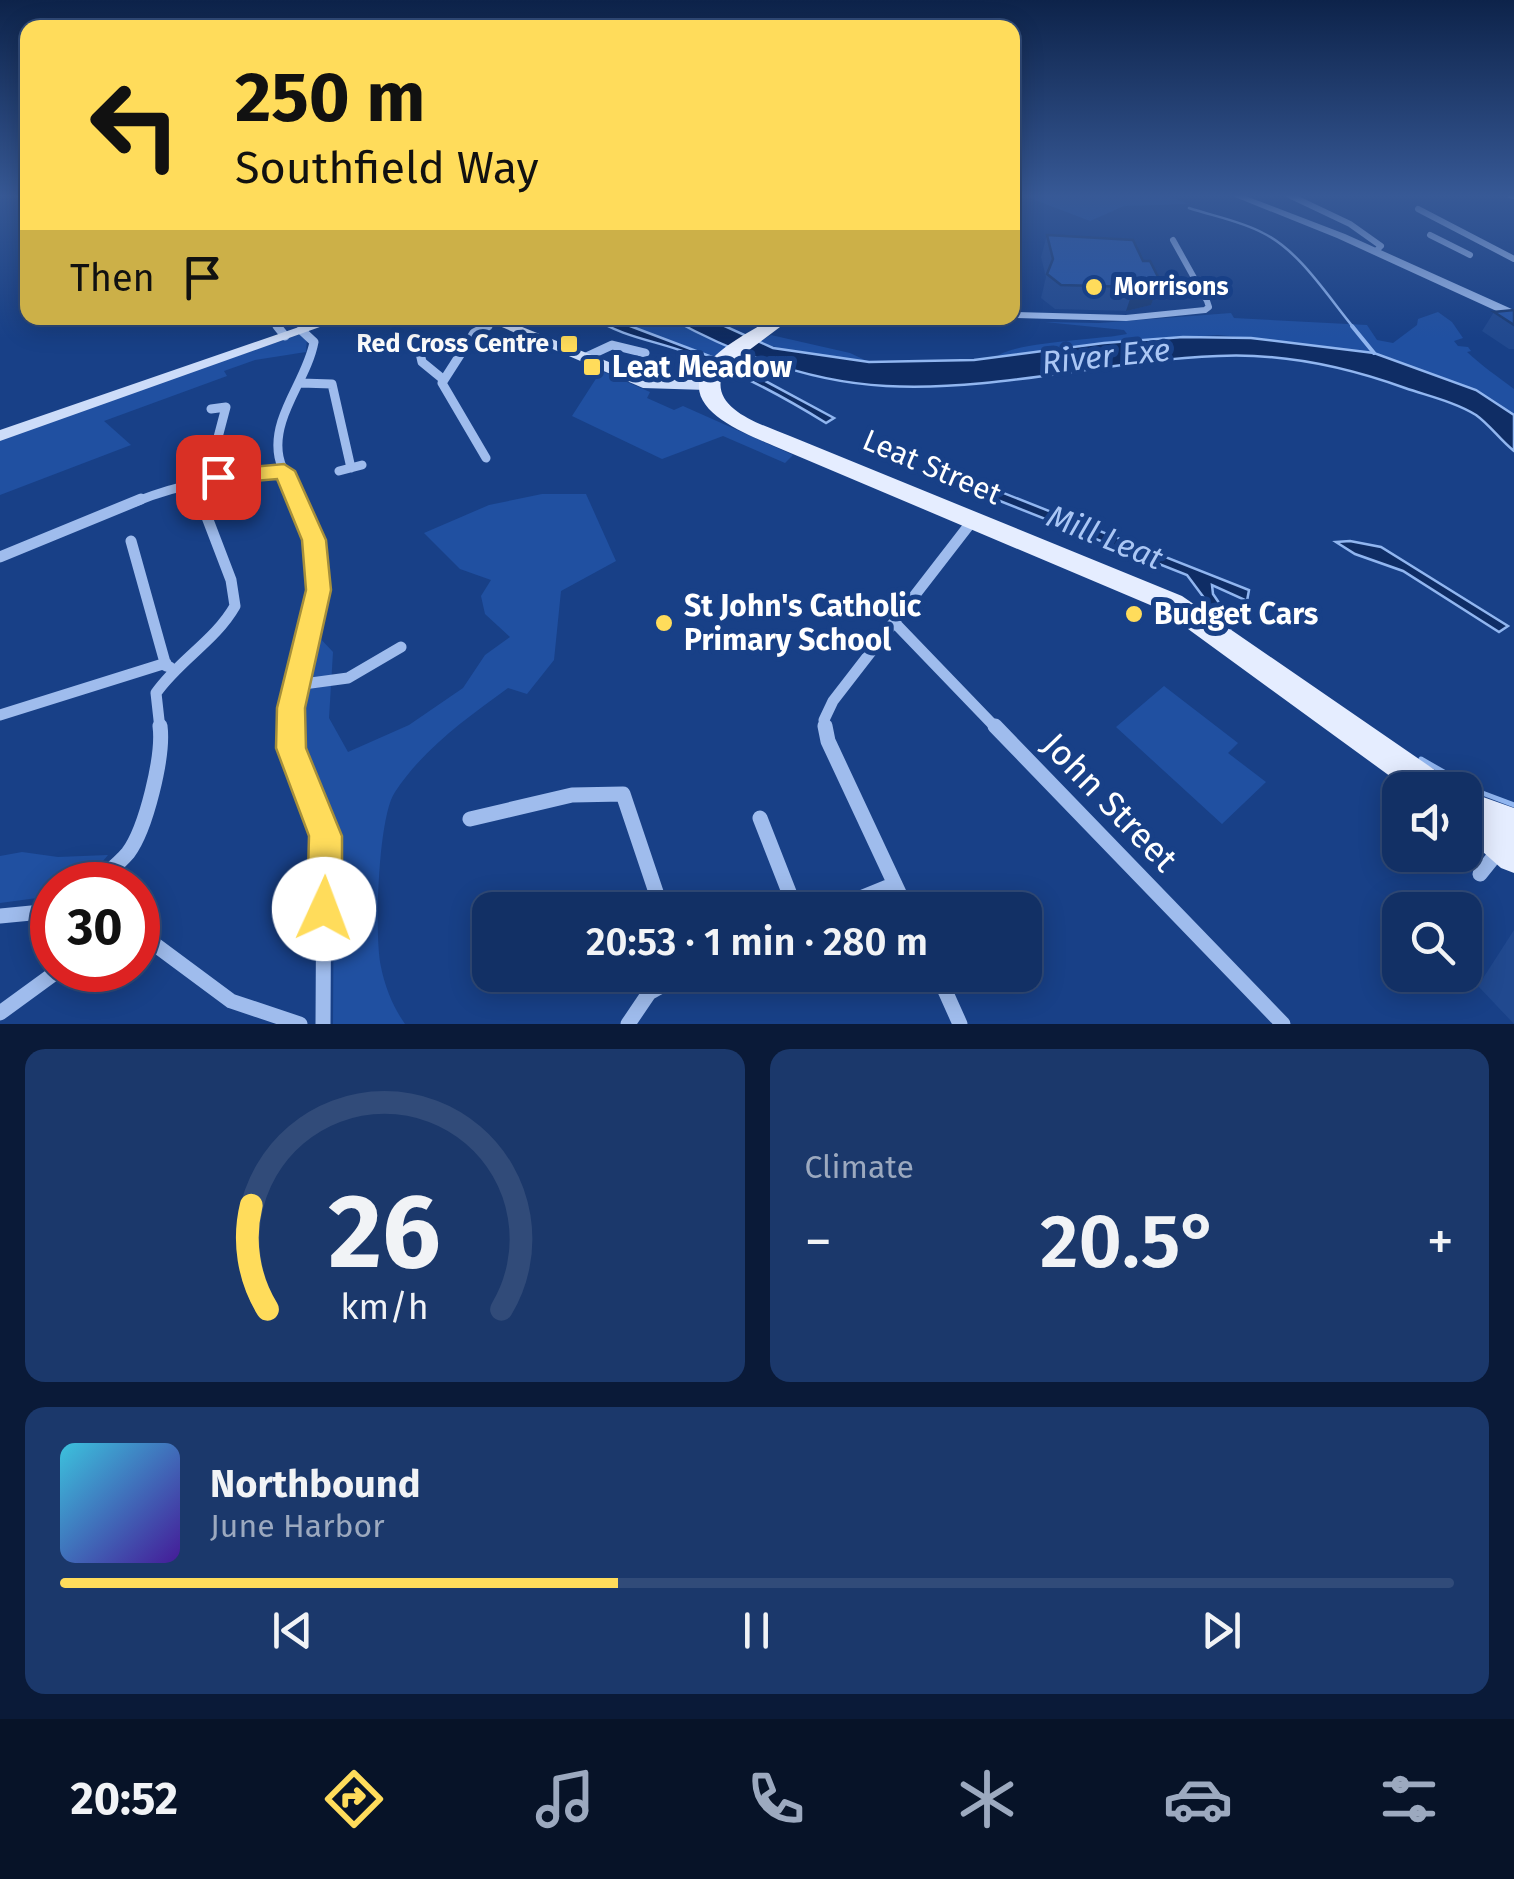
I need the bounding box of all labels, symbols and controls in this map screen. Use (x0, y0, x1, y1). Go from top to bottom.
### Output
text: 250 m (235, 56, 425, 140)
icon: left (70, 60, 200, 190)
text: Southfield Way (235, 141, 539, 195)
icon: arrive (175, 250, 230, 305)
text: Then (70, 255, 155, 301)
place label: Morrisons (1114, 272, 1229, 302)
marker: Morrisons (1083, 276, 1105, 298)
place label: Red Cross Centre (357, 329, 549, 359)
water label: River Exe (1040, 330, 1172, 382)
marker: Red Cross Centre (558, 333, 580, 355)
place label: Leat Meadow (612, 349, 793, 385)
marker: Leat Meadow (581, 356, 603, 378)
street label: Leat Street (857, 422, 1007, 512)
pin (176, 435, 261, 520)
icon: arrive (191, 450, 246, 505)
water label: Mill Leat (1042, 497, 1169, 578)
place label: St John's Catholic Primary School (684, 588, 922, 658)
place label: Budget Cars (1154, 596, 1318, 632)
marker: Budget Cars (1123, 603, 1145, 625)
marker: St John's Catholic Primary School (653, 612, 675, 634)
street label: John Street (1034, 724, 1187, 880)
map controls (1382, 772, 1482, 992)
button: sound (1382, 772, 1482, 872)
position arrow (272, 857, 376, 961)
speed limit sign: 30 (30, 862, 160, 992)
button: search (1382, 892, 1482, 992)
text: 20:53 · 1 min · 280 m (586, 919, 928, 965)
text: Climate (805, 1148, 914, 1186)
text: 26 (329, 1170, 441, 1295)
text: 20.5° (1040, 1197, 1219, 1287)
text: − (805, 1209, 832, 1275)
text: + (1427, 1209, 1454, 1275)
text: km/h (341, 1286, 429, 1328)
text: Northbound (210, 1461, 421, 1507)
text: June Harbor (210, 1507, 385, 1545)
icon: previous (265, 1603, 320, 1658)
icon: pause (729, 1603, 784, 1658)
icon: next (1194, 1603, 1249, 1658)
icon: directions (319, 1764, 389, 1834)
icon: music (530, 1764, 600, 1834)
icon: phone (741, 1764, 811, 1834)
icon: climate (952, 1764, 1022, 1834)
icon: car (1163, 1764, 1233, 1834)
icon: filters (1374, 1764, 1444, 1834)
text: 20:52 (70, 1772, 178, 1826)

